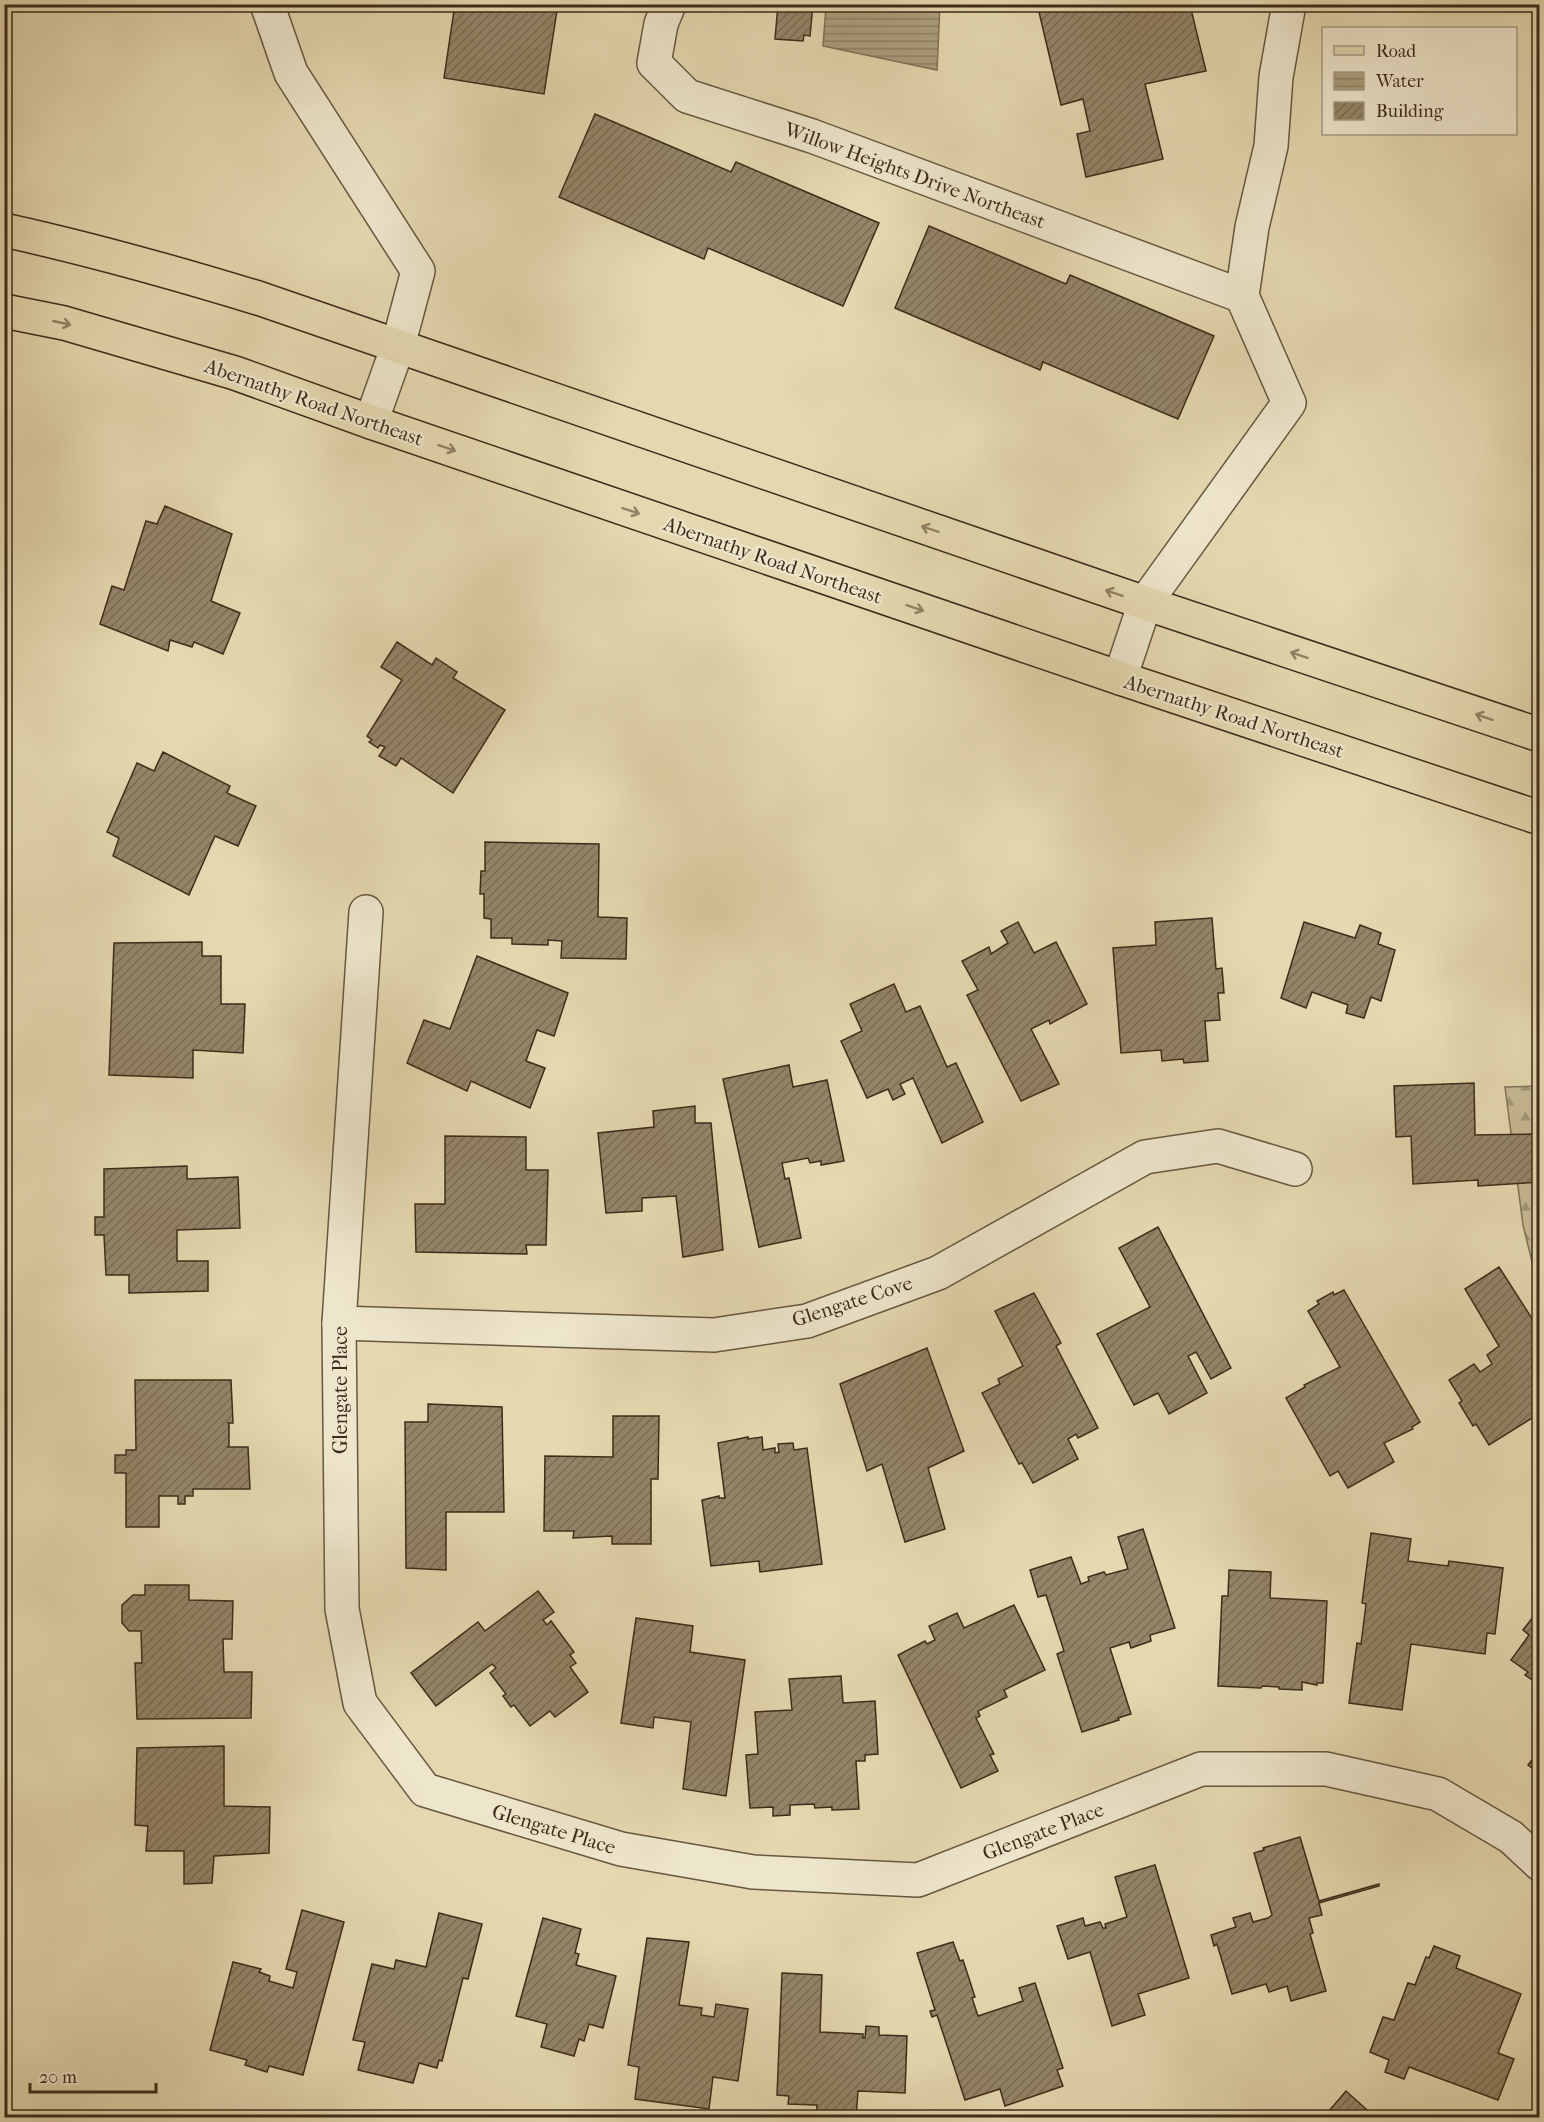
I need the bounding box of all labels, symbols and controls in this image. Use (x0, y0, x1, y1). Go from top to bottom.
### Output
legend (1322, 27, 1517, 135)
text: Road (1376, 41, 1416, 62)
text: Water (1375, 71, 1424, 92)
text: Building (1376, 101, 1444, 122)
street label: Willow Heights Drive Northeast (780, 117, 1048, 233)
one-way arrow (52, 318, 71, 330)
street label: Abernathy Road Northeast (201, 354, 426, 451)
one-way arrow (437, 444, 456, 455)
one-way arrow (621, 506, 640, 517)
street label: Abernathy Road Northeast (660, 512, 885, 609)
one-way arrow (921, 523, 940, 534)
one-way arrow (1105, 586, 1124, 597)
one-way arrow (905, 603, 924, 614)
one-way arrow (1290, 649, 1309, 660)
street label: Abernathy Road Northeast (1120, 670, 1347, 763)
one-way arrow (1475, 711, 1494, 722)
street label: Glengate Cove (789, 1271, 915, 1332)
street label: Glengate Place (329, 1326, 352, 1454)
street label: Glengate Place (979, 1798, 1107, 1865)
street label: Glengate Place (489, 1800, 618, 1859)
scale bar (30, 2056, 156, 2094)
text: 20 m (39, 2067, 77, 2088)

